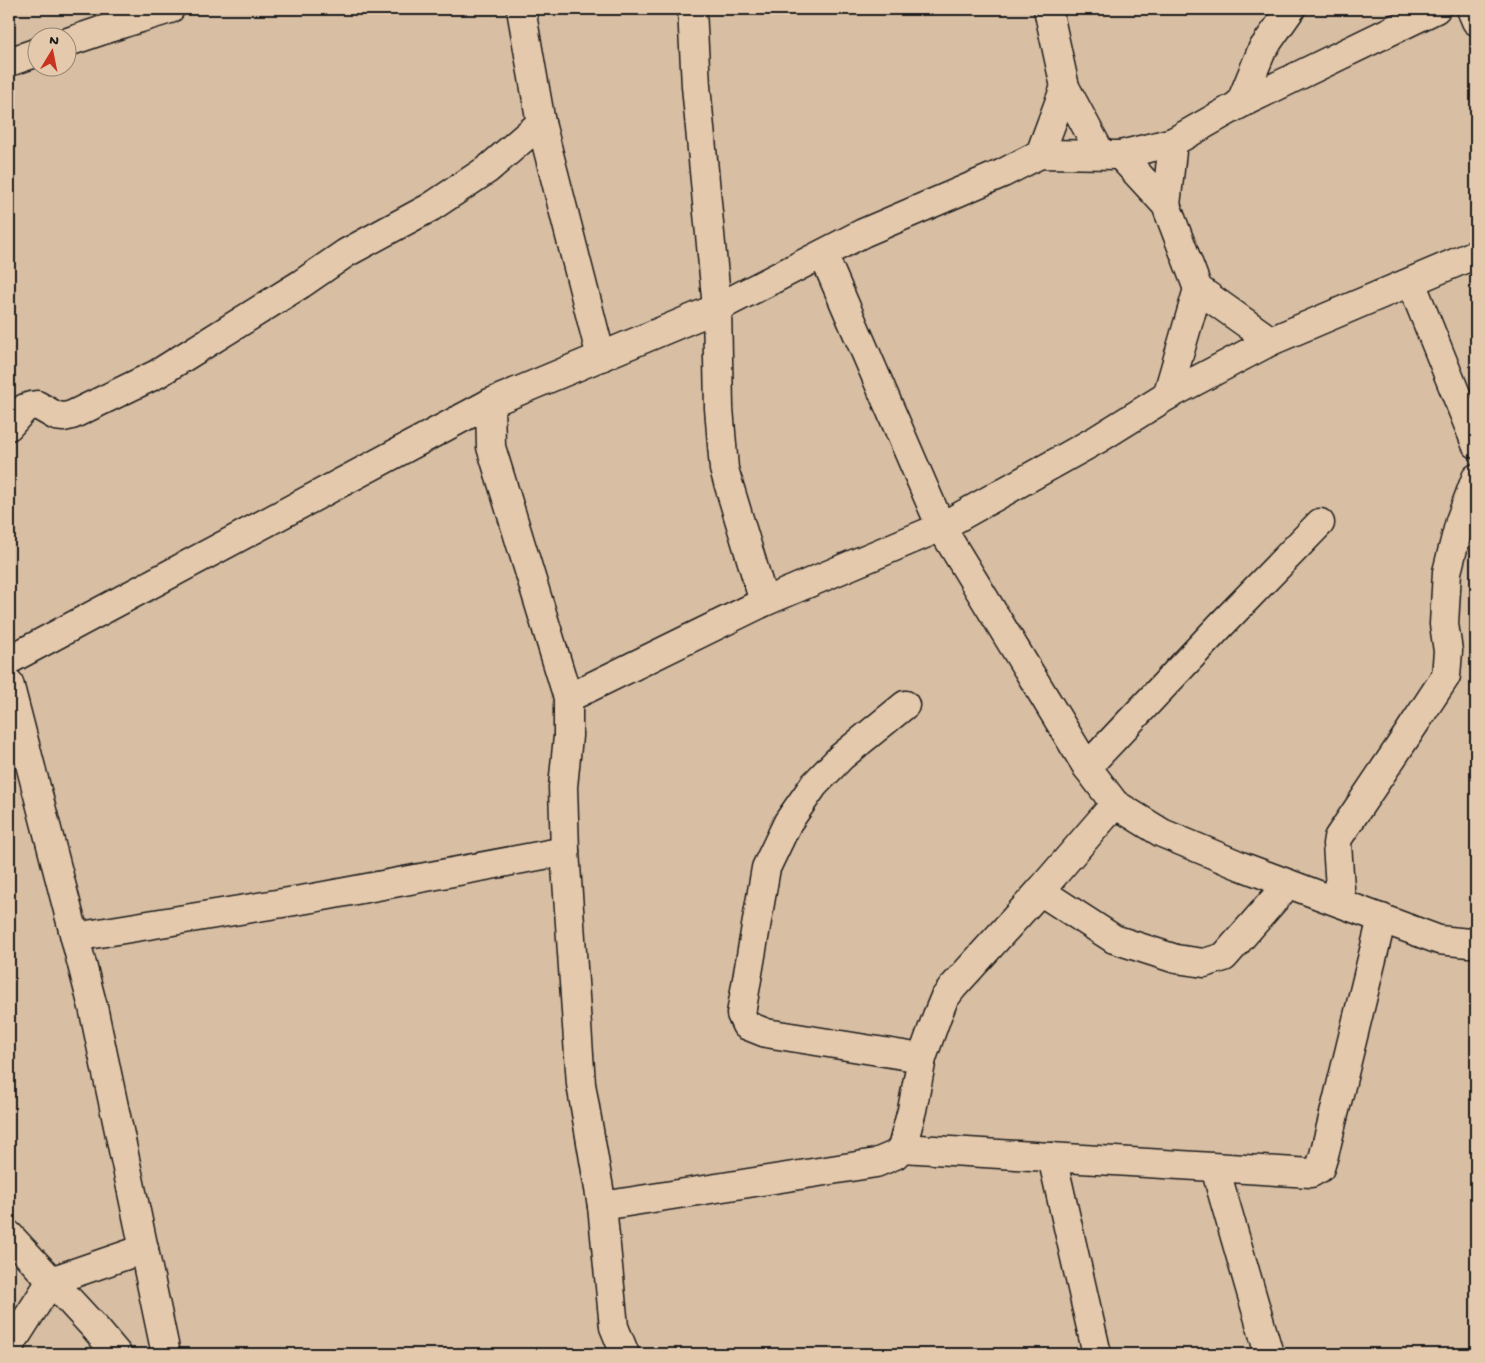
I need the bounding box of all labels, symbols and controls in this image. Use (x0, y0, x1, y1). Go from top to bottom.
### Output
north arrow (28, 28, 78, 78)
text: N (48, 32, 60, 51)

